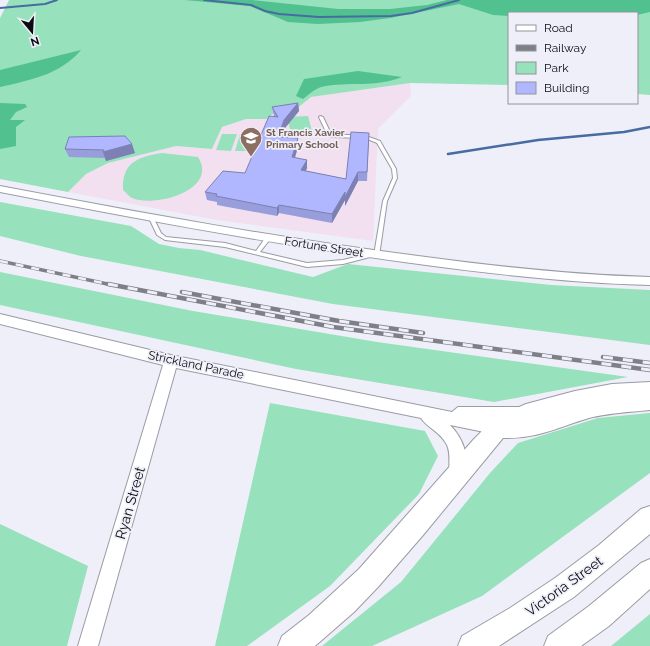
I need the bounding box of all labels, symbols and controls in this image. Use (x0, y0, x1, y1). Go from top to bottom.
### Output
north arrow (12, 12, 52, 52)
legend (508, 12, 638, 104)
text: Road (544, 21, 573, 35)
text: N (29, 34, 41, 49)
text: Railway (544, 41, 587, 55)
text: Park (544, 61, 569, 75)
text: Building (544, 81, 590, 95)
school or university icon: St Francis Xavier Primary School (238, 125, 264, 158)
place label: St Francis Xavier Primary School (266, 127, 345, 150)
street label: Fortune Street (284, 234, 364, 260)
street label: Strickland Parade (147, 348, 245, 382)
street label: Ryan Street (112, 465, 148, 541)
street label: Victoria Street (522, 553, 606, 619)

